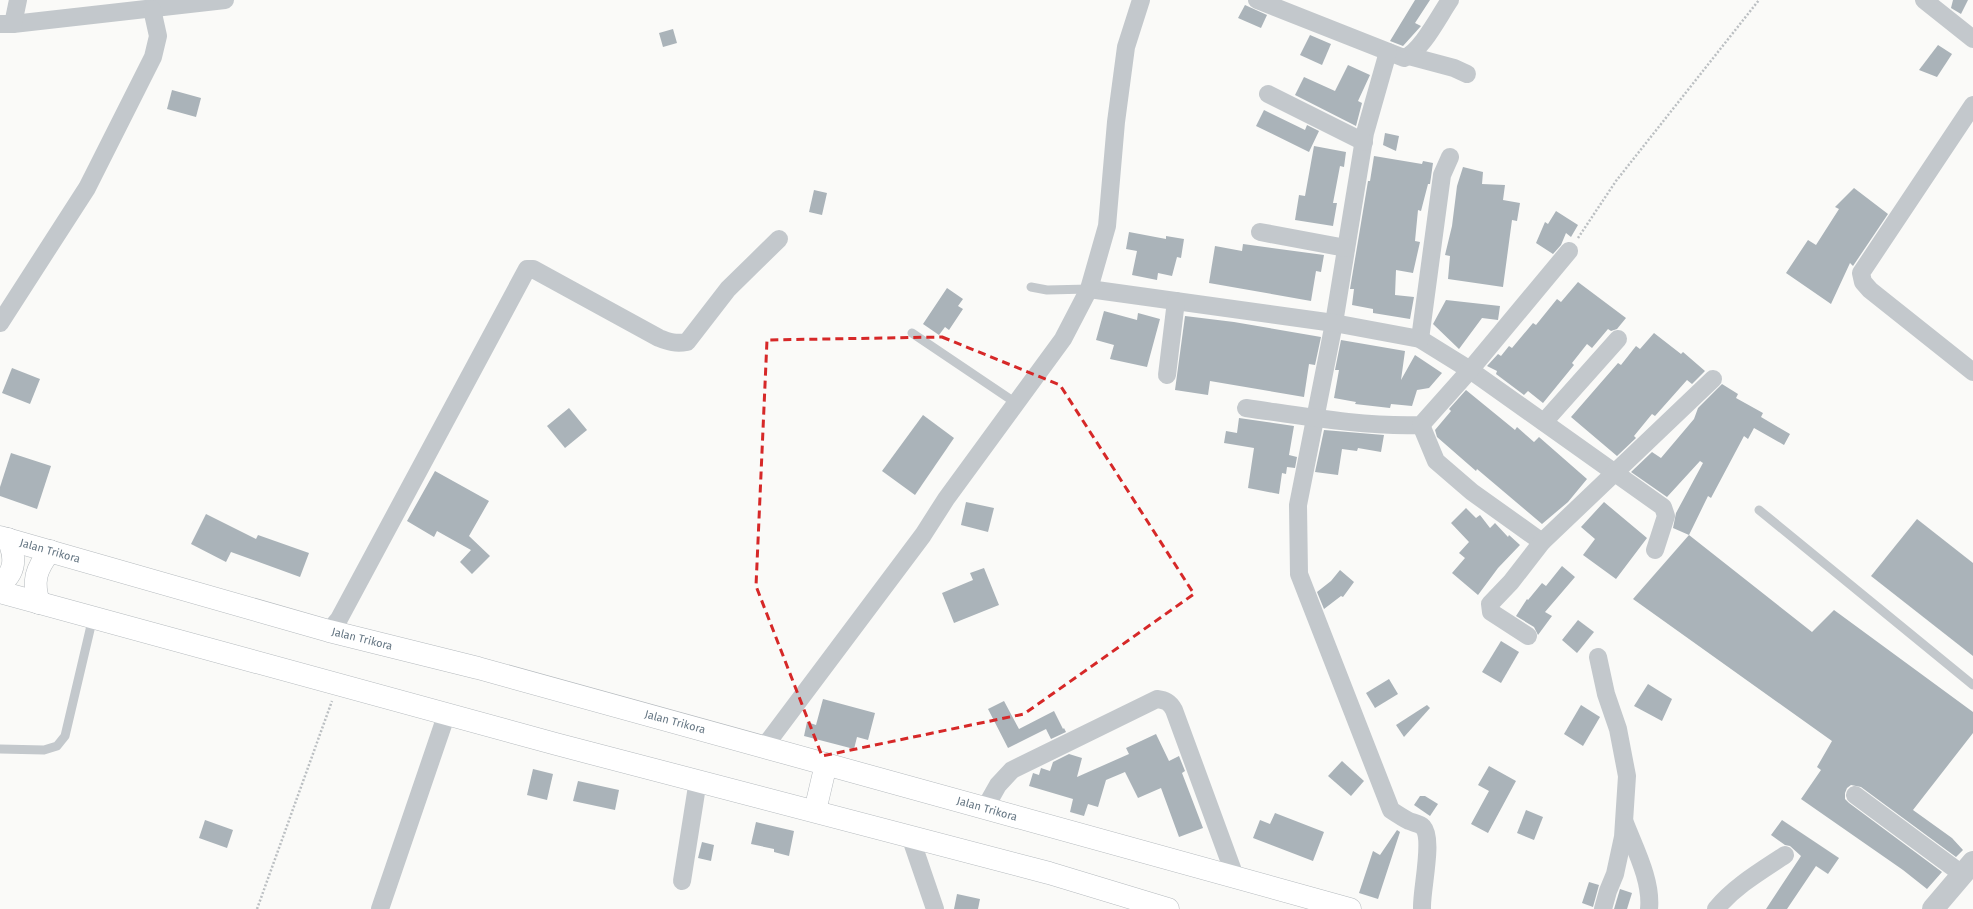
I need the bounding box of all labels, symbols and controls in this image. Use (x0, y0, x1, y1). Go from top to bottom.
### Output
street label: Jalan Trikora (18, 536, 82, 566)
street label: Jalan Trikora (330, 625, 394, 653)
street label: Jalan Trikora (643, 708, 707, 736)
street label: Jalan Trikora (955, 794, 1019, 824)

